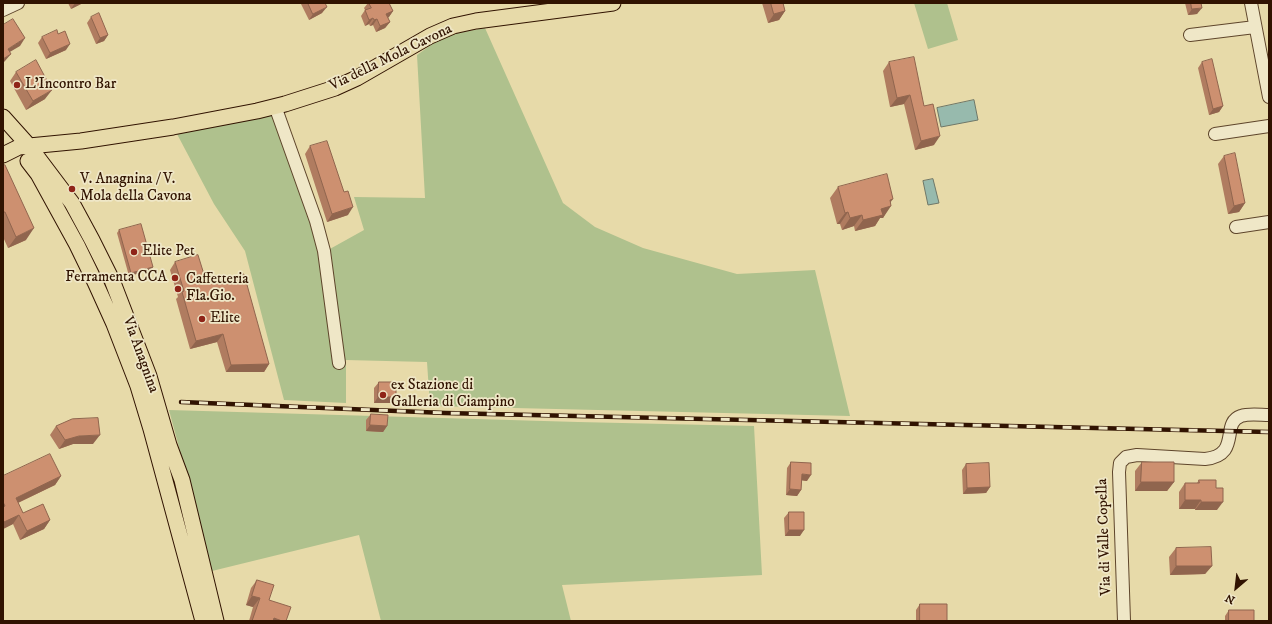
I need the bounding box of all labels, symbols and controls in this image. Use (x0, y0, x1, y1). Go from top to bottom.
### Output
street label: Via della Mola Cavona (327, 20, 455, 96)
place label: L'Incontro Bar (25, 76, 116, 94)
marker: L'Incontro Bar (12, 80, 22, 90)
place label: V. Anagnina / V. Mola della Cavona (80, 171, 191, 206)
marker: V. Anagnina / V. Mola della Cavona (67, 184, 77, 194)
place label: Elite Pet (142, 243, 195, 261)
marker: Elite Pet (129, 247, 139, 257)
place label: Ferramenta CCA (65, 269, 167, 287)
place label: Caffetteria Fla.Gio. (186, 271, 249, 306)
marker: Ferramenta CCA (170, 273, 180, 283)
marker: Caffetteria Fla.Gio. (173, 284, 183, 294)
place label: Elite (210, 310, 240, 328)
street label: Via Anagnina (118, 314, 162, 396)
marker: Elite (197, 314, 207, 324)
place label: ex Stazione di Galleria di Ciampino (391, 377, 515, 412)
marker: ex Stazione di Galleria di Ciampino (378, 390, 388, 400)
street label: Via di Valle Copella (1094, 478, 1116, 596)
north arrow (1216, 568, 1256, 608)
text: N (1223, 590, 1238, 607)

